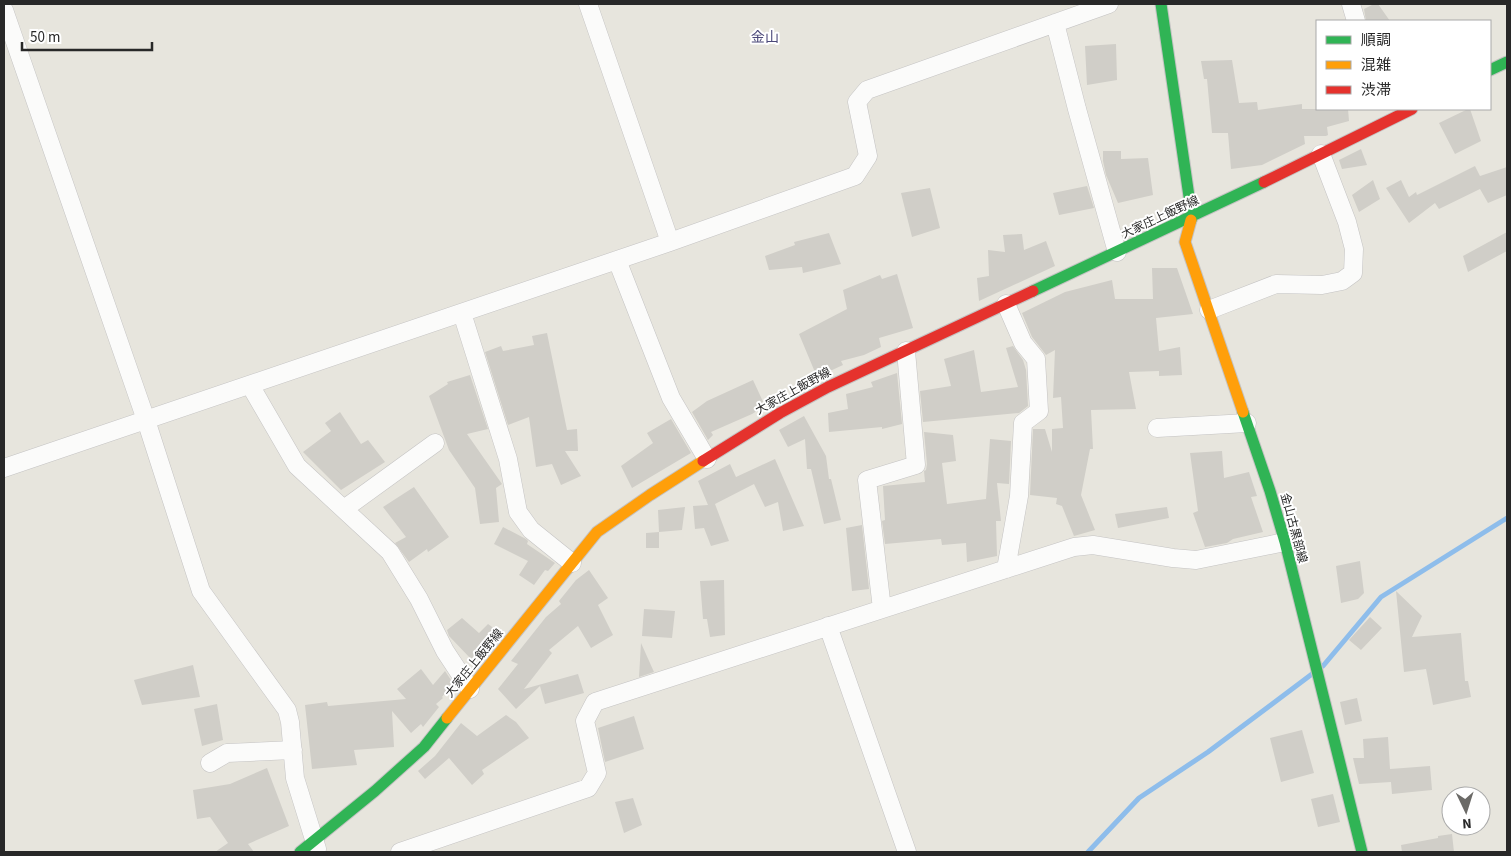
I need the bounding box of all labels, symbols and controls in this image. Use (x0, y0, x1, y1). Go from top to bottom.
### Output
scale bar (22, 20, 152, 52)
legend (1316, 20, 1491, 110)
text: 50 m (30, 27, 60, 48)
district label: 金山 (751, 28, 779, 48)
text: 順調 (1361, 30, 1391, 51)
text: 混雑 (1361, 55, 1391, 76)
text: 渋滞 (1361, 80, 1391, 101)
street label: 大家庄上飯野線 (1119, 192, 1202, 243)
street label: 大家庄上飯野線 (752, 364, 834, 419)
street label: 金山古黒部線 (1276, 491, 1311, 565)
street label: 大家庄上飯野線 (441, 625, 507, 701)
north arrow (1441, 786, 1491, 836)
text: N (1461, 813, 1472, 833)

